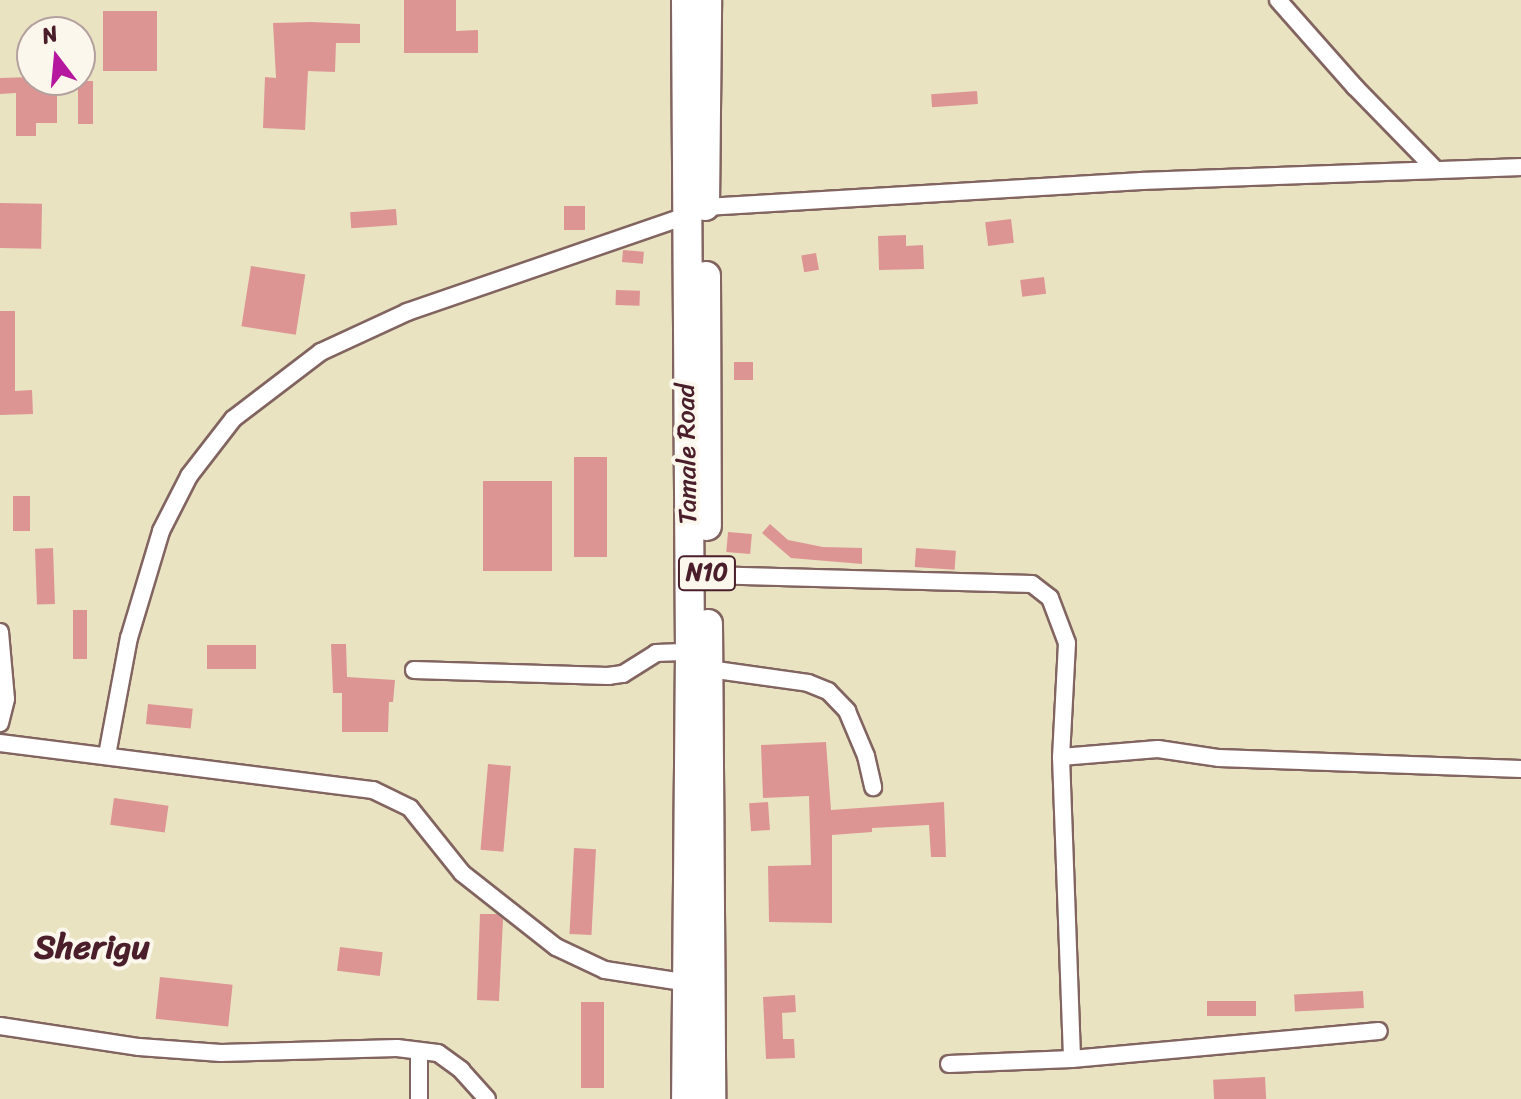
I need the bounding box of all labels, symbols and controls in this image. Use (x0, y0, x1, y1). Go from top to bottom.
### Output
text: N (37, 14, 63, 55)
north arrow (16, 16, 96, 96)
street label: Tamale Road (670, 383, 704, 525)
road number: N10 (677, 553, 737, 593)
district label: Sherigu (34, 928, 150, 968)

